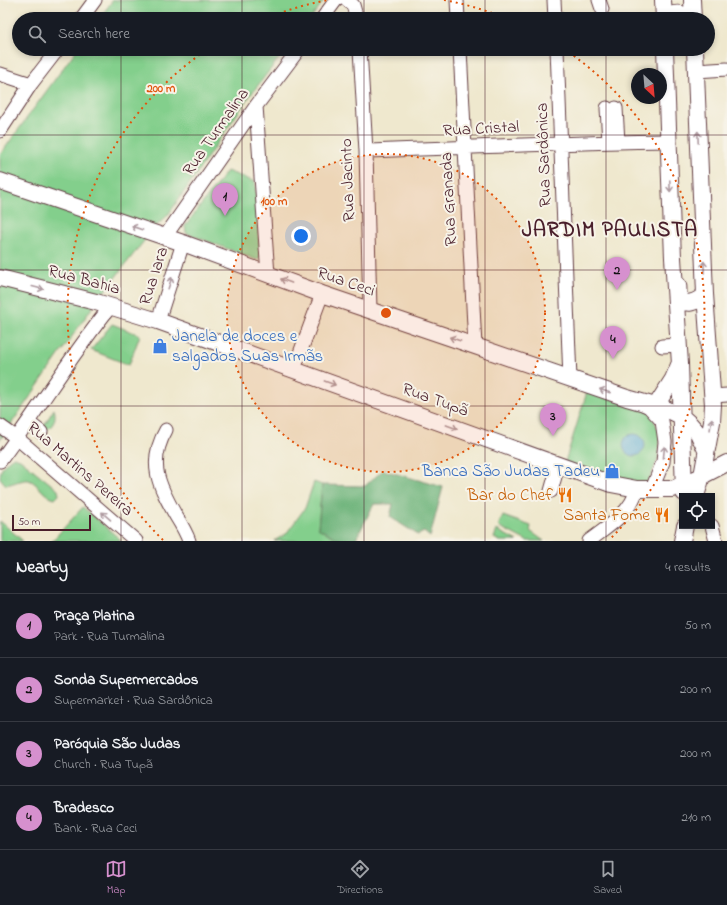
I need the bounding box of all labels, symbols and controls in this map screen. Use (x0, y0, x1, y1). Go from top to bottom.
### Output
search box (12, 12, 715, 56)
icon: search (26, 23, 48, 45)
text: Search here (58, 23, 130, 45)
north arrow (631, 68, 667, 104)
text: 200 m (146, 80, 176, 98)
street label: Rua Turmalina (176, 83, 256, 181)
street label: Rua Sardônica (530, 102, 558, 208)
street label: Rua Cristal (442, 115, 520, 143)
one-way arrow (695, 131, 702, 144)
street label: Rua Jacinto (334, 138, 362, 222)
street label: Rua Granada (434, 151, 464, 247)
one-way arrow (667, 179, 674, 192)
pin: 1 (212, 183, 238, 216)
text: 100 m (261, 193, 288, 211)
district label: JARDIM PAULISTA (522, 216, 698, 246)
one-way arrow (131, 224, 143, 232)
your location (291, 226, 311, 246)
street label: Rua Iara (133, 244, 175, 308)
pin: 2 (604, 257, 630, 290)
street label: Rua Bahia (45, 258, 123, 302)
street label: Rua Ceci (314, 260, 378, 304)
one-way arrow (700, 261, 707, 274)
one-way arrow (279, 277, 292, 284)
one-way arrow (167, 278, 175, 290)
one-way arrow (31, 284, 44, 292)
centre of rings (379, 306, 393, 320)
place label: Janela de doces e salgados Suas Irmãs (172, 324, 323, 371)
pin: 4 (600, 326, 626, 359)
one-way arrow (450, 335, 462, 343)
shop icon: Janela de doces e salgados Suas Irmãs (151, 337, 169, 355)
street label: Rua Tupã (398, 376, 472, 424)
one-way arrow (324, 379, 336, 387)
one-way arrow (599, 386, 611, 394)
pin: 3 (540, 403, 566, 436)
street label: Rua Martins Pereira (21, 416, 139, 522)
one-way arrow (707, 418, 715, 431)
one-way arrow (446, 424, 459, 431)
one-way arrow (660, 446, 668, 459)
place label: Banca São Judas Tadeu (421, 459, 600, 484)
shop icon: Banca São Judas Tadeu (603, 462, 621, 480)
place label: Bar do Chef (466, 483, 553, 508)
restaurant icon: Bar do Chef (556, 486, 574, 504)
map controls (679, 493, 715, 529)
button: locate (679, 493, 715, 529)
place label: Santa Fome (563, 503, 650, 528)
restaurant icon: Santa Fome (653, 506, 671, 524)
one-way arrow (101, 511, 111, 520)
scale bar (12, 513, 91, 532)
text: 50 m (18, 514, 40, 530)
text: Nearby (16, 555, 68, 580)
text: 4 results (665, 558, 711, 577)
text: Praça Platina (54, 605, 135, 627)
text: 1 (27, 616, 31, 635)
text: 50 m (685, 616, 711, 635)
text: Park · Rua Turmalina (54, 627, 165, 646)
text: Sonda Supermercados (54, 669, 198, 691)
text: 2 (26, 680, 32, 699)
text: 200 m (680, 680, 711, 699)
text: Supermarket · Rua Sardônica (54, 691, 213, 710)
text: Paróquia São Judas (54, 733, 180, 755)
text: 3 (26, 744, 32, 763)
text: 200 m (680, 744, 711, 763)
text: Church · Rua Tupã (54, 755, 153, 774)
text: Bradesco (54, 797, 114, 819)
text: 4 (26, 808, 32, 827)
text: 210 m (681, 808, 711, 827)
text: Bank · Rua Ceci (54, 819, 137, 838)
tab: Map (105, 858, 127, 898)
tab: Directions (337, 858, 383, 898)
tab: Saved (593, 858, 622, 898)

